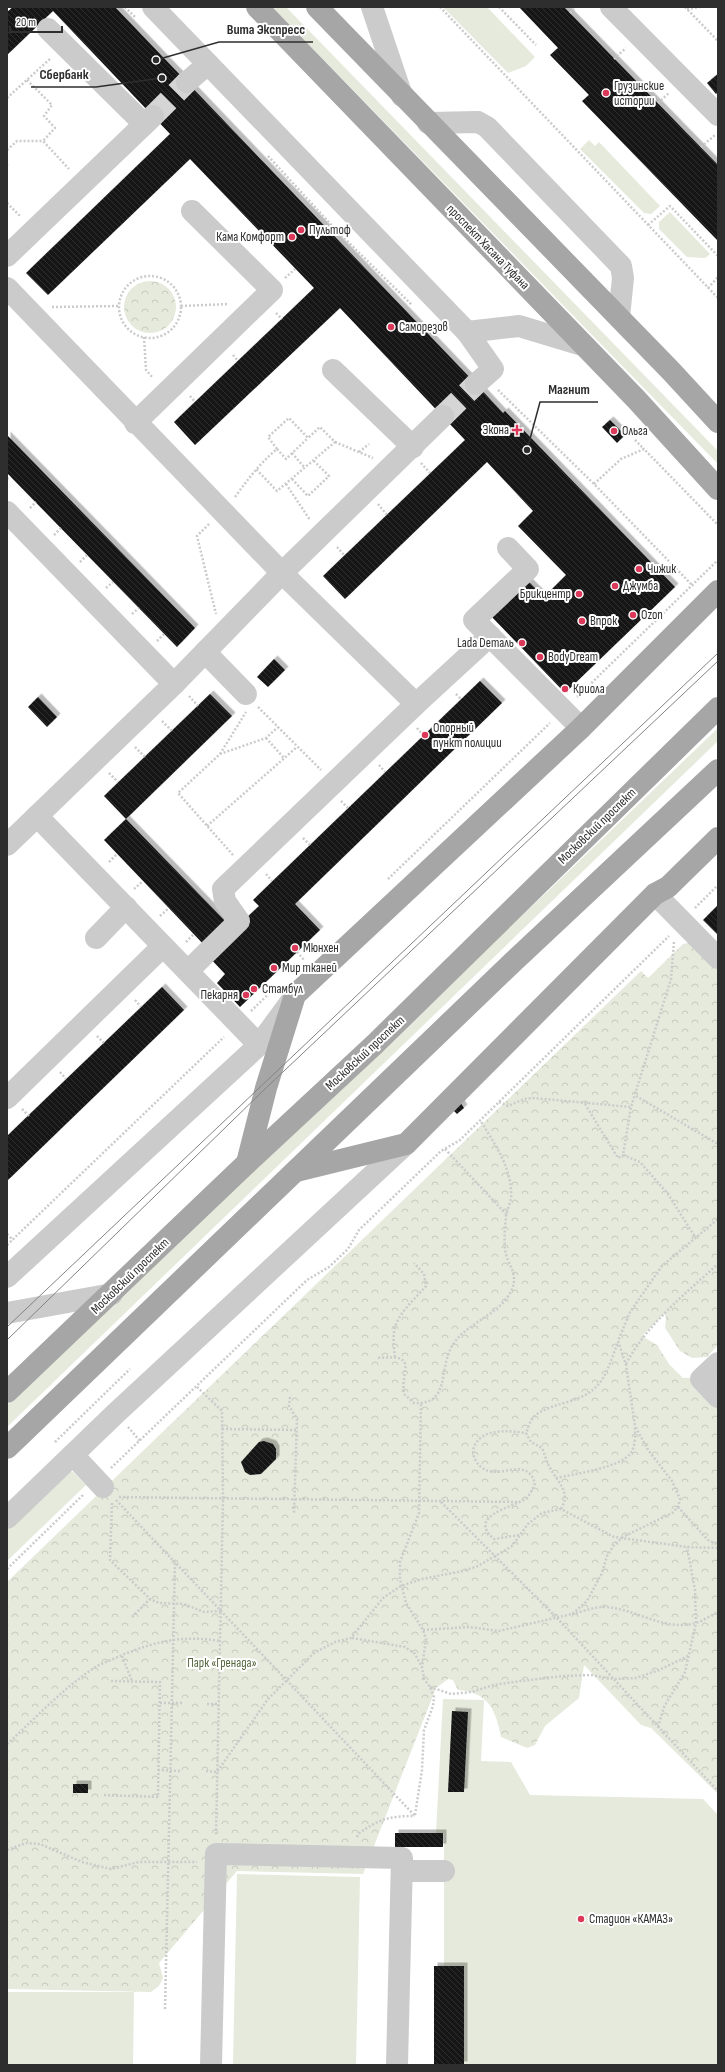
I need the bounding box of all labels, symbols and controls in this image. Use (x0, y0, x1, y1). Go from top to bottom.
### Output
scale bar (10, 8, 62, 34)
text: 20 m (16, 15, 36, 30)
callout: Вита Экспресс (219, 16, 313, 42)
text: Вита Экспресс (227, 21, 305, 38)
callout: Сбербанк (31, 61, 96, 87)
text: Сбербанк (39, 66, 89, 83)
place label: Грузинские истории (614, 78, 664, 109)
marker: Грузинские истории (601, 88, 611, 98)
street label: проспект Хасана Туфана (443, 201, 533, 293)
place label: Пультоф (309, 222, 351, 238)
marker: Пультоф (296, 225, 306, 235)
place label: Кама Комфорт (216, 229, 284, 245)
marker: Кама Комфорт (287, 232, 297, 242)
place label: Саморезов (399, 319, 448, 335)
marker: Саморезов (386, 322, 396, 332)
callout: Магнит (540, 376, 598, 402)
text: Магнит (548, 381, 590, 398)
place label: Экона (482, 422, 509, 438)
place label: Ольга (622, 423, 648, 439)
marker: Экона (512, 425, 522, 435)
marker: Ольга (609, 426, 619, 436)
place label: Чижик (647, 561, 676, 577)
marker: Чижик (634, 564, 644, 574)
place label: Джумба (623, 578, 658, 594)
marker: Джумба (610, 581, 620, 591)
place label: Брикцентр (520, 586, 571, 602)
marker: Брикцентр (574, 589, 584, 599)
place label: Ozon (641, 607, 663, 623)
marker: Ozon (628, 610, 638, 620)
place label: Впрок (590, 613, 617, 629)
marker: Впрок (577, 616, 587, 626)
place label: Lada Dеталь (457, 635, 514, 651)
marker: Lada Dеталь (517, 638, 527, 648)
place label: BodyDream (548, 649, 598, 665)
marker: BodyDream (535, 652, 545, 662)
place label: Криола (573, 681, 605, 697)
marker: Криола (560, 684, 570, 694)
place label: Опорный пункт полиции (433, 720, 502, 751)
marker: Опорный пункт полиции (420, 730, 430, 740)
street label: Московский проспект (555, 785, 639, 867)
place label: Мюнхен (303, 940, 339, 956)
marker: Мюнхен (290, 943, 300, 953)
place label: Мир тканей (282, 960, 337, 976)
marker: Мир тканей (269, 963, 279, 973)
place label: Стамбул (262, 981, 303, 997)
marker: Стамбул (249, 984, 259, 994)
place label: Пекарня (200, 987, 238, 1003)
marker: Пекарня (241, 990, 251, 1000)
street label: Московский проспект (322, 1012, 408, 1094)
street label: Московский проспект (88, 1235, 172, 1317)
park label: Парк «Гренада» (187, 1655, 257, 1671)
place label: Стадион «КАМАЗ» (589, 1911, 673, 1927)
marker: Стадион «КАМАЗ» (576, 1914, 586, 1924)

